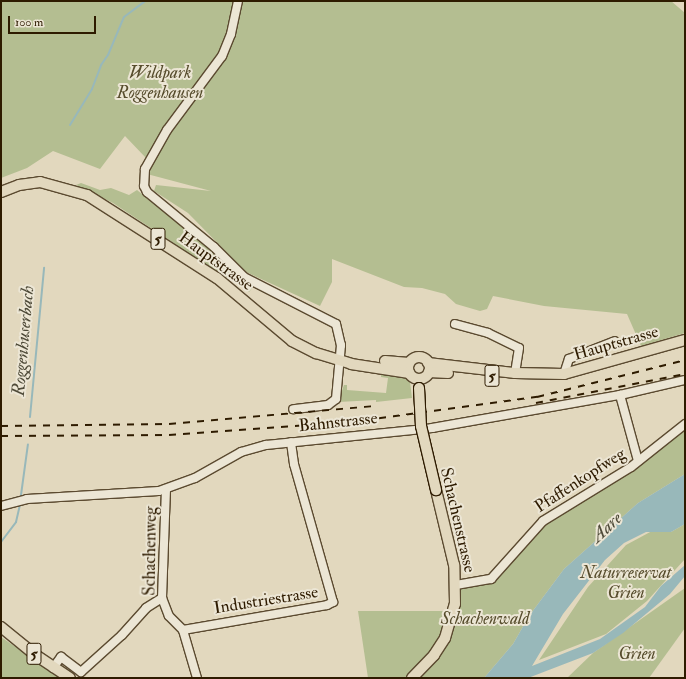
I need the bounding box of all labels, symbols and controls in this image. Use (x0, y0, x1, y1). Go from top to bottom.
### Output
scale bar (10, 8, 98, 34)
text: 100 m (15, 15, 43, 30)
park label: Wildpark Roggenhausen (117, 63, 203, 103)
road number: 5 (150, 225, 166, 253)
street label: Hauptstrasse (175, 227, 257, 295)
water label: Roggenhuserbach (8, 285, 40, 397)
street label: Hauptstrasse (571, 321, 661, 365)
road number: 5 (484, 362, 500, 390)
street label: Bahnstrasse (298, 408, 378, 436)
street label: Pfaffenkopfweg (531, 443, 629, 517)
street label: Schachenstrasse (436, 465, 480, 575)
street label: Schachenweg (139, 506, 161, 596)
water label: Aare (587, 508, 627, 548)
park label: Naturreservat Grien (580, 563, 672, 603)
street label: Industriestrasse (212, 582, 320, 618)
park label: Schachenwald (441, 609, 529, 629)
road number: 5 (26, 640, 42, 668)
park label: Grien (619, 644, 655, 664)

